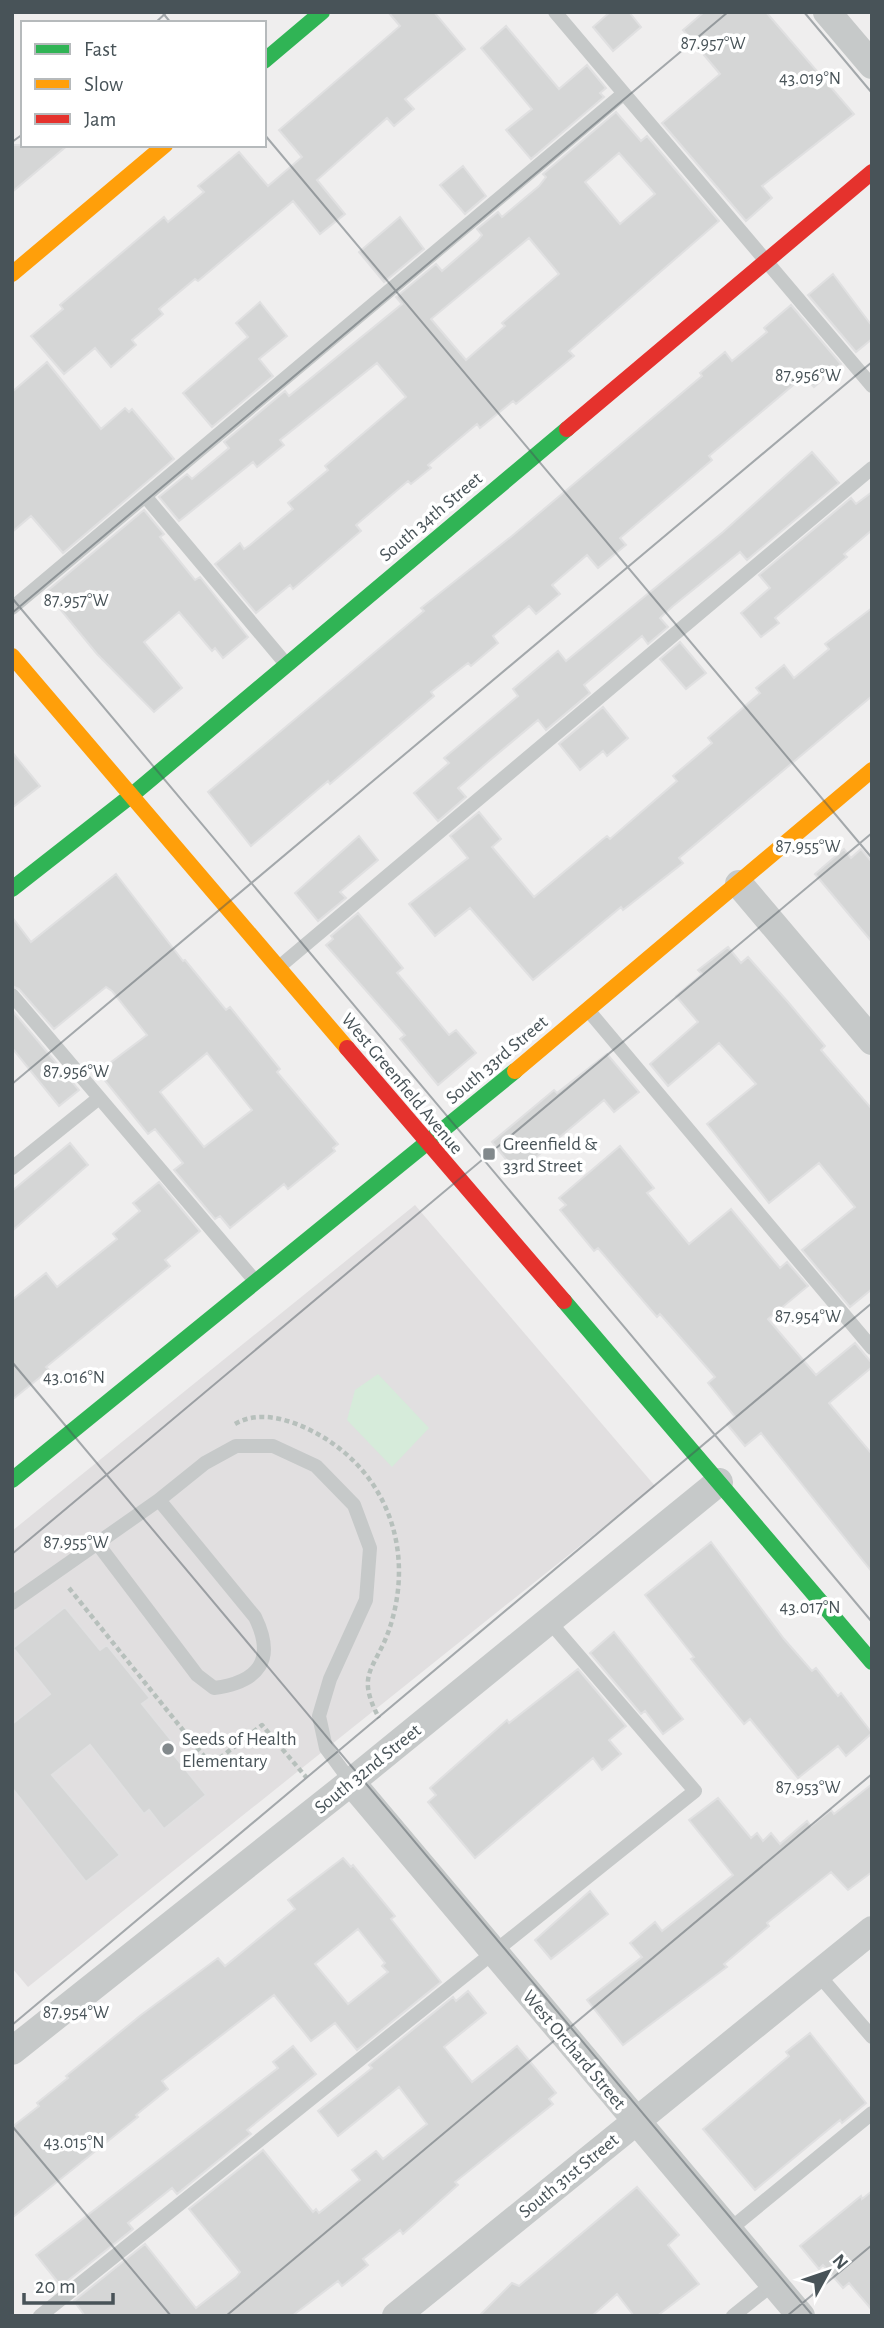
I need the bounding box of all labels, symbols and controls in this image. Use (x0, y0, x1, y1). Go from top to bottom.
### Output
legend (21, 21, 266, 147)
text: 87.957°W (680, 35, 746, 53)
text: Fast (84, 39, 117, 60)
text: 43.019°N (779, 70, 841, 88)
text: Slow (84, 74, 123, 95)
text: Jam (84, 109, 116, 130)
text: 87.956°W (775, 367, 841, 385)
street label: South 34th Street (376, 469, 486, 565)
text: 87.957°W (43, 592, 109, 610)
text: 87.955°W (775, 838, 841, 856)
street label: West Greenfield Avenue (337, 1010, 466, 1158)
street label: South 33rd Street (443, 1012, 551, 1108)
text: 87.956°W (43, 1063, 109, 1081)
place label: Greenfield & 33rd Street (503, 1135, 597, 1176)
marker: Greenfield & 33rd Street (481, 1146, 497, 1162)
text: 87.954°W (775, 1308, 841, 1326)
text: 43.016°N (43, 1369, 105, 1387)
text: 87.955°W (43, 1534, 109, 1552)
text: 43.017°N (780, 1599, 840, 1617)
street label: South 32nd Street (311, 1721, 425, 1818)
place label: Seeds of Health Elementary (182, 1730, 297, 1771)
marker: Seeds of Health Elementary (160, 1741, 176, 1757)
text: 87.953°W (775, 1779, 841, 1797)
street label: West Orchard Street (519, 1987, 629, 2113)
text: 87.954°W (43, 2004, 109, 2022)
street label: South 31st Street (516, 2130, 622, 2222)
text: 43.015°N (44, 2134, 104, 2152)
north arrow (793, 2237, 863, 2307)
text: N (828, 2251, 851, 2273)
scale bar (24, 2262, 114, 2306)
text: 20 m (35, 2276, 76, 2297)

